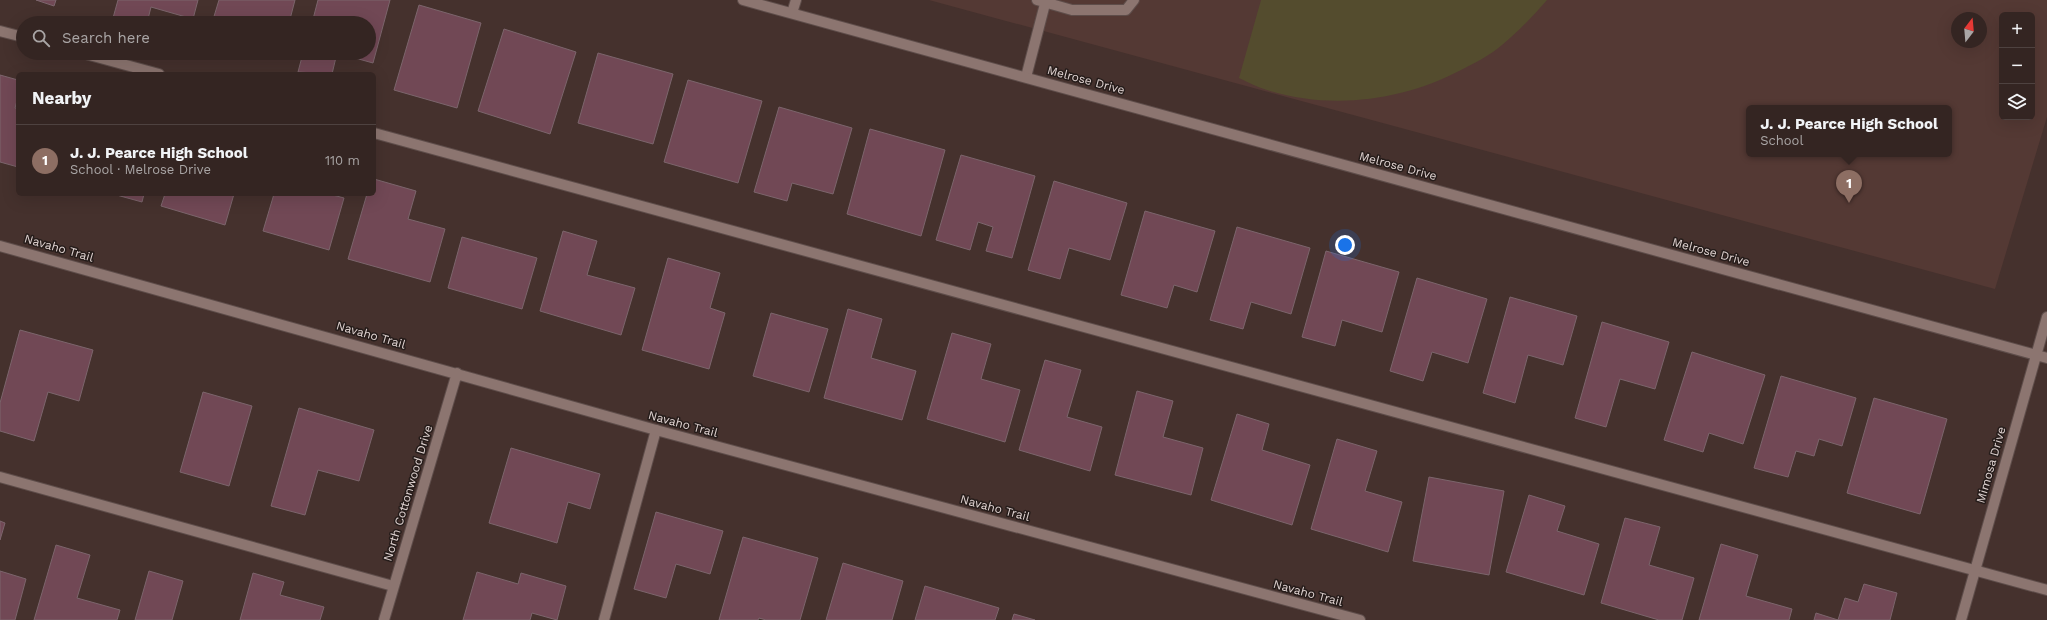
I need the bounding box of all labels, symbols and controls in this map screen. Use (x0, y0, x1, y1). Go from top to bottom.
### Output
north arrow (1951, 12, 1987, 48)
map controls (1999, 12, 2035, 120)
button: + (1999, 12, 2035, 48)
search box (16, 16, 376, 60)
icon: search (30, 27, 52, 49)
text: Search here (62, 29, 150, 47)
button: − (1999, 48, 2035, 84)
street label: Melrose Drive (1046, 63, 1126, 97)
button: layers (1999, 84, 2035, 120)
text: Nearby (32, 88, 91, 108)
popup (1746, 105, 1952, 157)
text: J. J. Pearce High School (1760, 115, 1938, 133)
text: School (1760, 133, 1803, 148)
text: J. J. Pearce High School (70, 144, 248, 162)
street label: Melrose Drive (1358, 149, 1438, 183)
text: 1 (42, 153, 48, 168)
text: 110 m (325, 153, 360, 168)
text: School · Melrose Drive (70, 162, 211, 177)
pin: 1 (1836, 170, 1862, 203)
street label: Navaho Trail (23, 231, 96, 265)
your location (1335, 235, 1355, 255)
street label: Melrose Drive (1671, 235, 1751, 269)
street label: Navaho Trail (335, 318, 408, 352)
street label: Navaho Trail (647, 408, 720, 440)
street label: North Cottonwood Drive (381, 423, 435, 563)
street label: Mimosa Drive (1973, 425, 2009, 505)
street label: Navaho Trail (959, 492, 1032, 524)
street label: Navaho Trail (1272, 577, 1345, 609)

